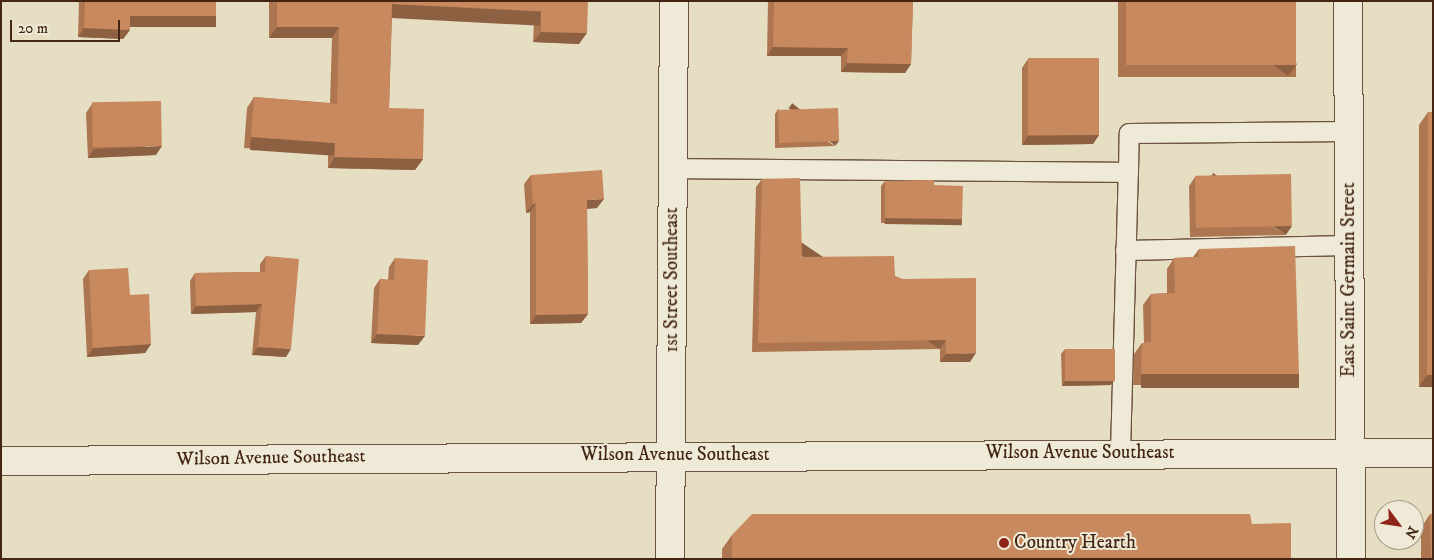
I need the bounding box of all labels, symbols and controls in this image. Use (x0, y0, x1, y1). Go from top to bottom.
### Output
scale bar (12, 10, 122, 42)
text: 20 m (18, 19, 48, 38)
street label: East Saint Germain Street (1338, 182, 1360, 378)
street label: 1st Street Southeast (661, 207, 683, 353)
street label: Wilson Avenue Southeast (985, 442, 1175, 464)
street label: Wilson Avenue Southeast (580, 444, 770, 466)
street label: Wilson Avenue Southeast (176, 445, 366, 471)
north arrow (1374, 500, 1424, 550)
text: N (1400, 523, 1422, 542)
place label: Country Hearth (1014, 532, 1136, 554)
marker: Country Hearth (998, 537, 1010, 549)

